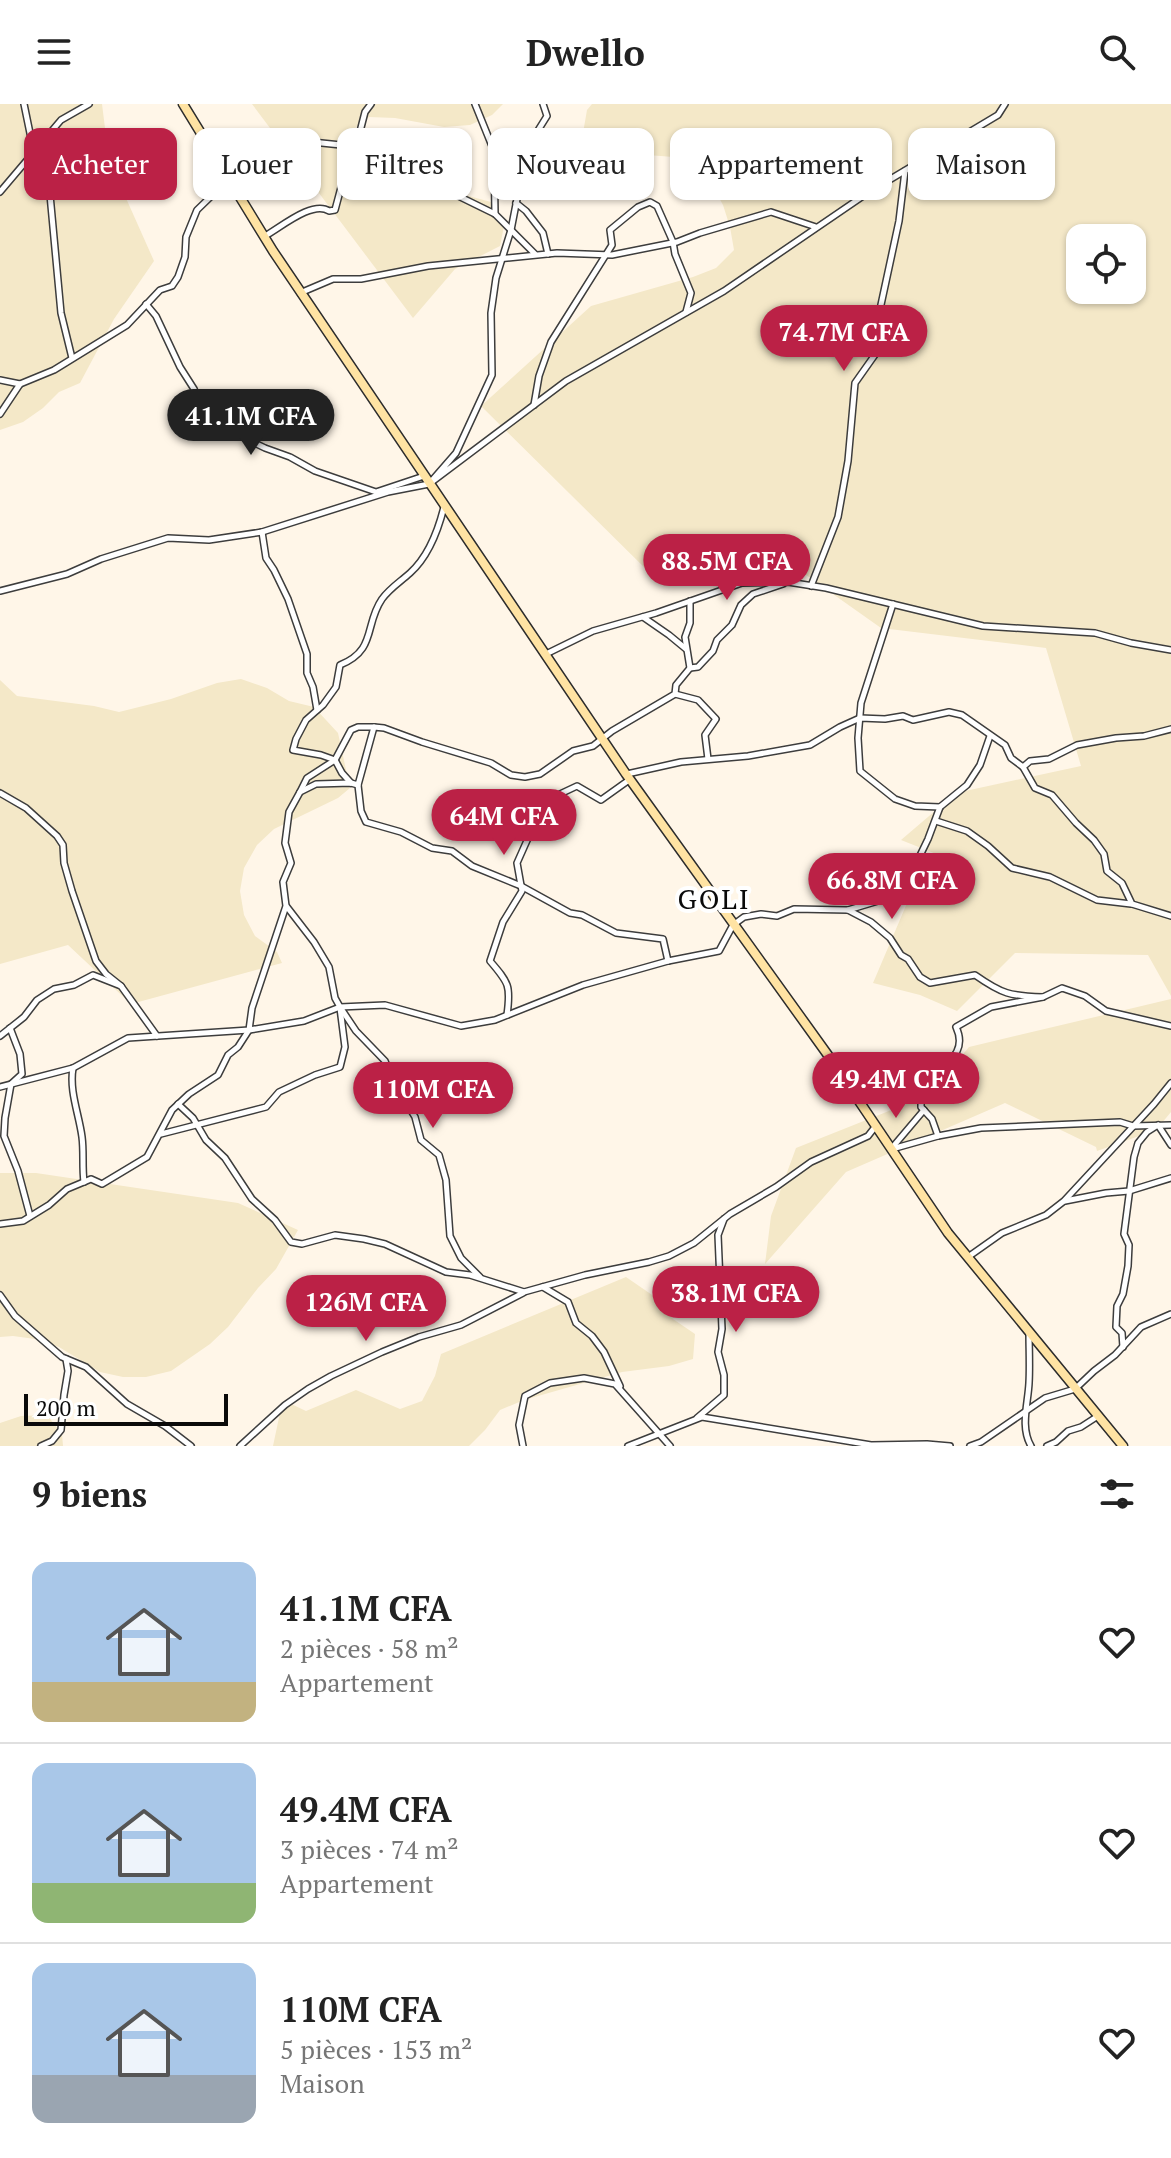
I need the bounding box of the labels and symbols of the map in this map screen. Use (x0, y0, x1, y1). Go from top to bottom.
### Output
pin: 74.7M CFA (752, 305, 936, 373)
pin: 41.1M CFA (159, 389, 343, 457)
pin: 88.5M CFA (635, 534, 819, 602)
pin: 64M CFA (430, 789, 578, 857)
pin: 66.8M CFA (800, 853, 984, 921)
district label: GOLI (677, 880, 751, 917)
pin: 49.4M CFA (804, 1052, 988, 1120)
pin: 110M CFA (350, 1062, 516, 1130)
pin: 38.1M CFA (644, 1266, 828, 1334)
pin: 126M CFA (283, 1275, 449, 1343)
scale bar (24, 1390, 228, 1426)

